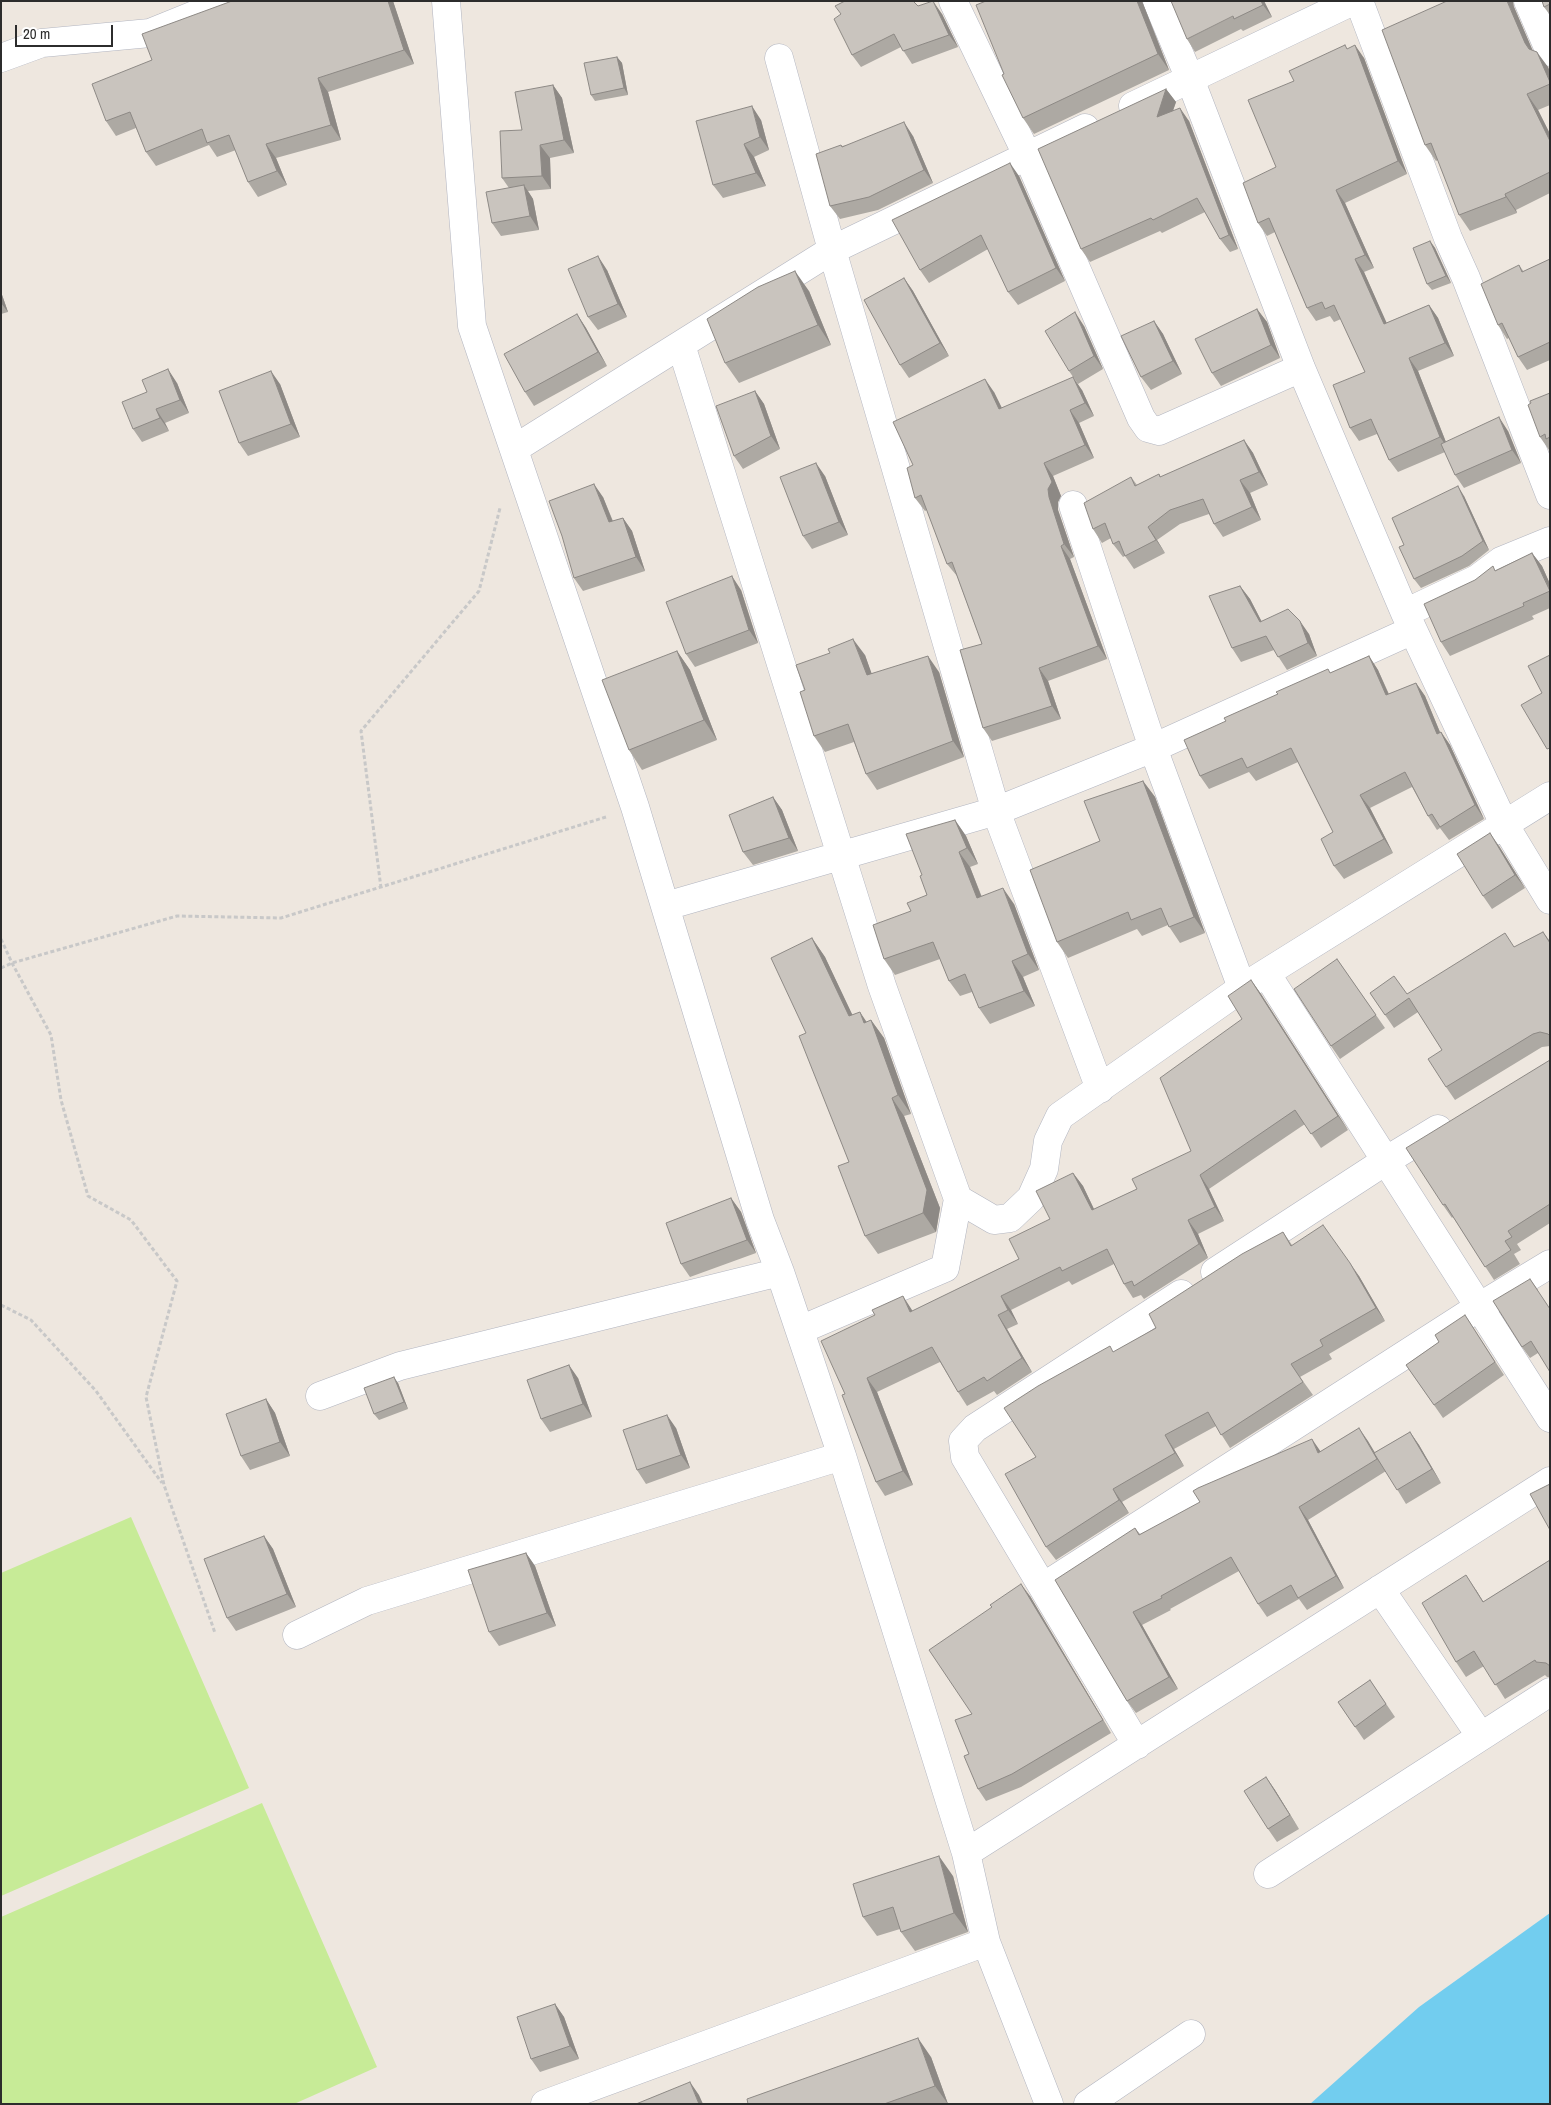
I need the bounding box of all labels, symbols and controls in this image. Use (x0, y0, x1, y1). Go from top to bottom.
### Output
scale bar (18, 15, 115, 47)
text: 20 m (23, 23, 50, 44)

